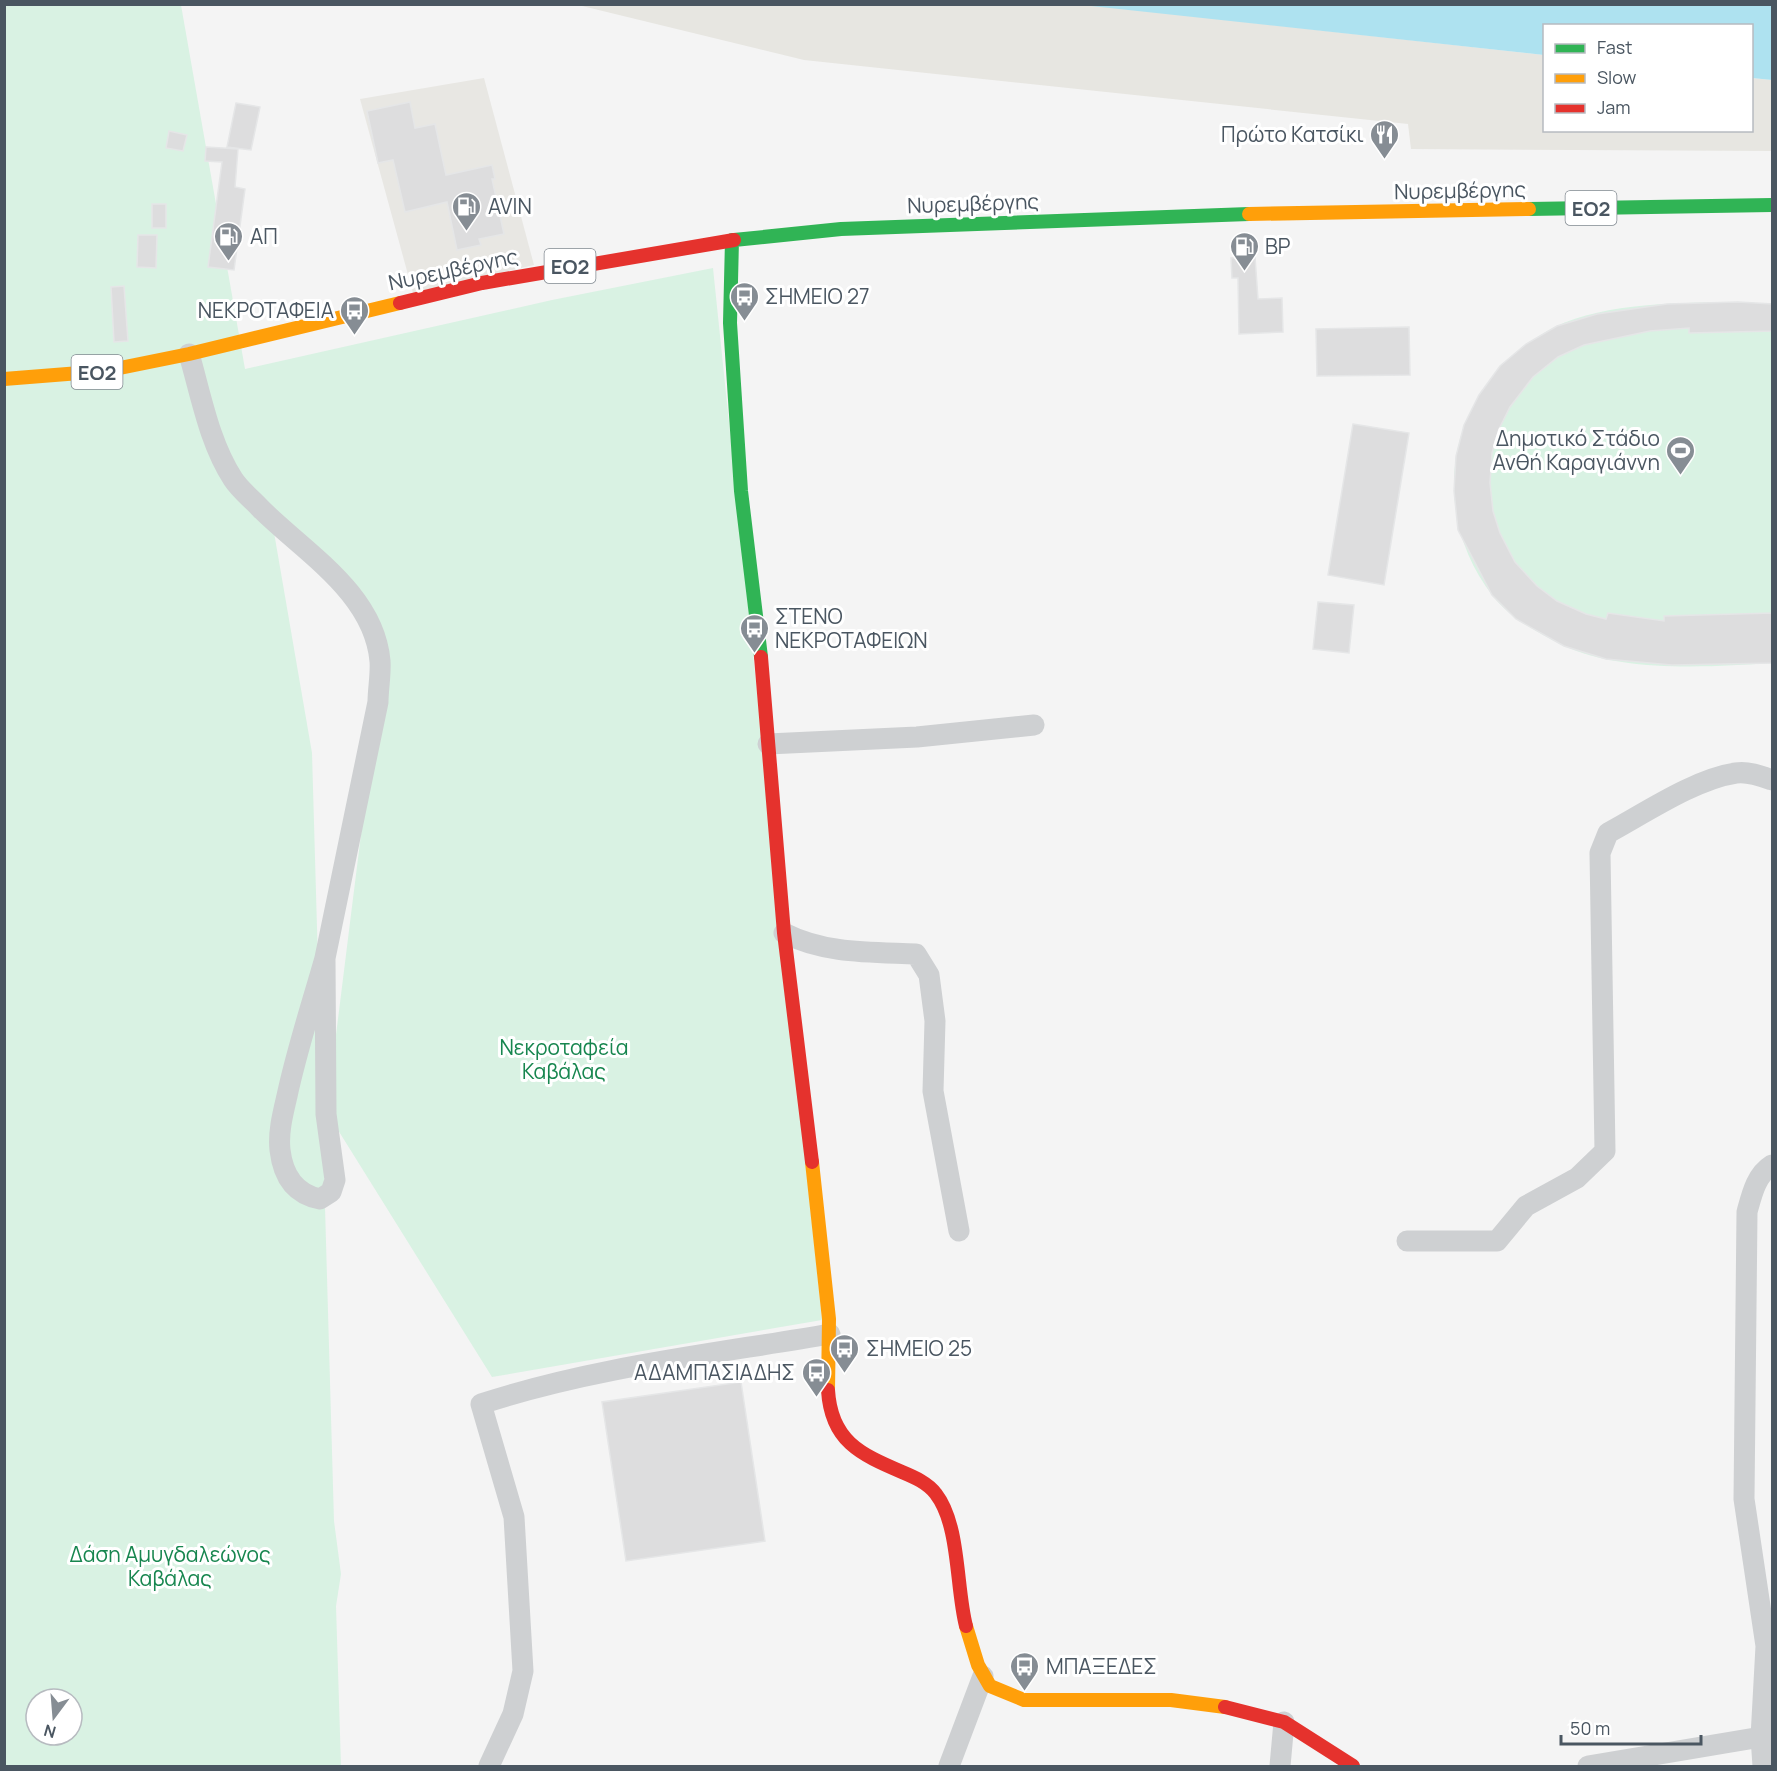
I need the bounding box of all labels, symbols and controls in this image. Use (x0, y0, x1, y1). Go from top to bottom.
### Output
legend (1543, 24, 1753, 132)
text: Fast (1597, 35, 1632, 59)
text: Slow (1597, 65, 1637, 89)
text: Jam (1597, 95, 1631, 119)
restaurant icon: Πρώτο Κατσίκι (1369, 118, 1401, 160)
place label: Πρώτο Κατσίκι (1221, 120, 1364, 148)
street label: Νυρεμβέργης (1394, 175, 1526, 205)
street label: Νυρεμβέργης (907, 187, 1039, 219)
fuel station icon: AVIN (451, 190, 483, 232)
road number: ΕΟ2 (1566, 191, 1616, 225)
place label: AVIN (488, 192, 532, 220)
fuel station icon: ΑΠ (213, 220, 245, 262)
place label: ΑΠ (250, 222, 278, 250)
fuel station icon: BP (1228, 230, 1260, 272)
place label: BP (1265, 232, 1291, 260)
street label: Νυρεμβέργης (386, 242, 520, 296)
road number: ΕΟ2 (544, 249, 596, 283)
bus stop icon: ΣΗΜΕΙΟ 27 (728, 280, 760, 322)
place label: ΣΗΜΕΙΟ 27 (765, 282, 869, 310)
bus stop icon: ΝΕΚΡΟΤΑΦΕΙΑ (339, 294, 371, 336)
place label: ΝΕΚΡΟΤΑΦΕΙΑ (198, 296, 334, 324)
road number: ΕΟ2 (72, 355, 122, 389)
place label: Δημοτικό Στάδιο Ανθή Καραγιάννη (1493, 424, 1660, 476)
sports icon: Δημοτικό Στάδιο Ανθή Καραγιάννη (1665, 434, 1697, 476)
place label: ΣΤΕΝΟ ΝΕΚΡΟΤΑΦΕΙΩΝ (775, 602, 928, 654)
bus stop icon: ΣΤΕΝΟ ΝΕΚΡΟΤΑΦΕΙΩΝ (738, 612, 770, 654)
park label: Νεκροταφεία Καβάλας (499, 1033, 629, 1085)
bus stop icon: ΣΗΜΕΙΟ 25 (829, 1332, 861, 1374)
place label: ΣΗΜΕΙΟ 25 (866, 1334, 972, 1362)
bus stop icon: ΑΔΑΜΠΑΣΙΑΔΗΣ (800, 1356, 832, 1398)
place label: ΑΔΑΜΠΑΣΙΑΔΗΣ (634, 1358, 795, 1386)
park label: Δάση Αμυγδαλεώνος Καβάλας (69, 1540, 271, 1592)
bus stop icon: ΜΠΑΞΕΔΕΣ (1009, 1650, 1041, 1692)
place label: ΜΠΑΞΕΔΕΣ (1046, 1652, 1157, 1680)
north arrow (24, 1687, 84, 1747)
scale bar (1561, 1708, 1700, 1746)
text: 50 m (1570, 1716, 1610, 1740)
text: N (41, 1719, 58, 1744)

